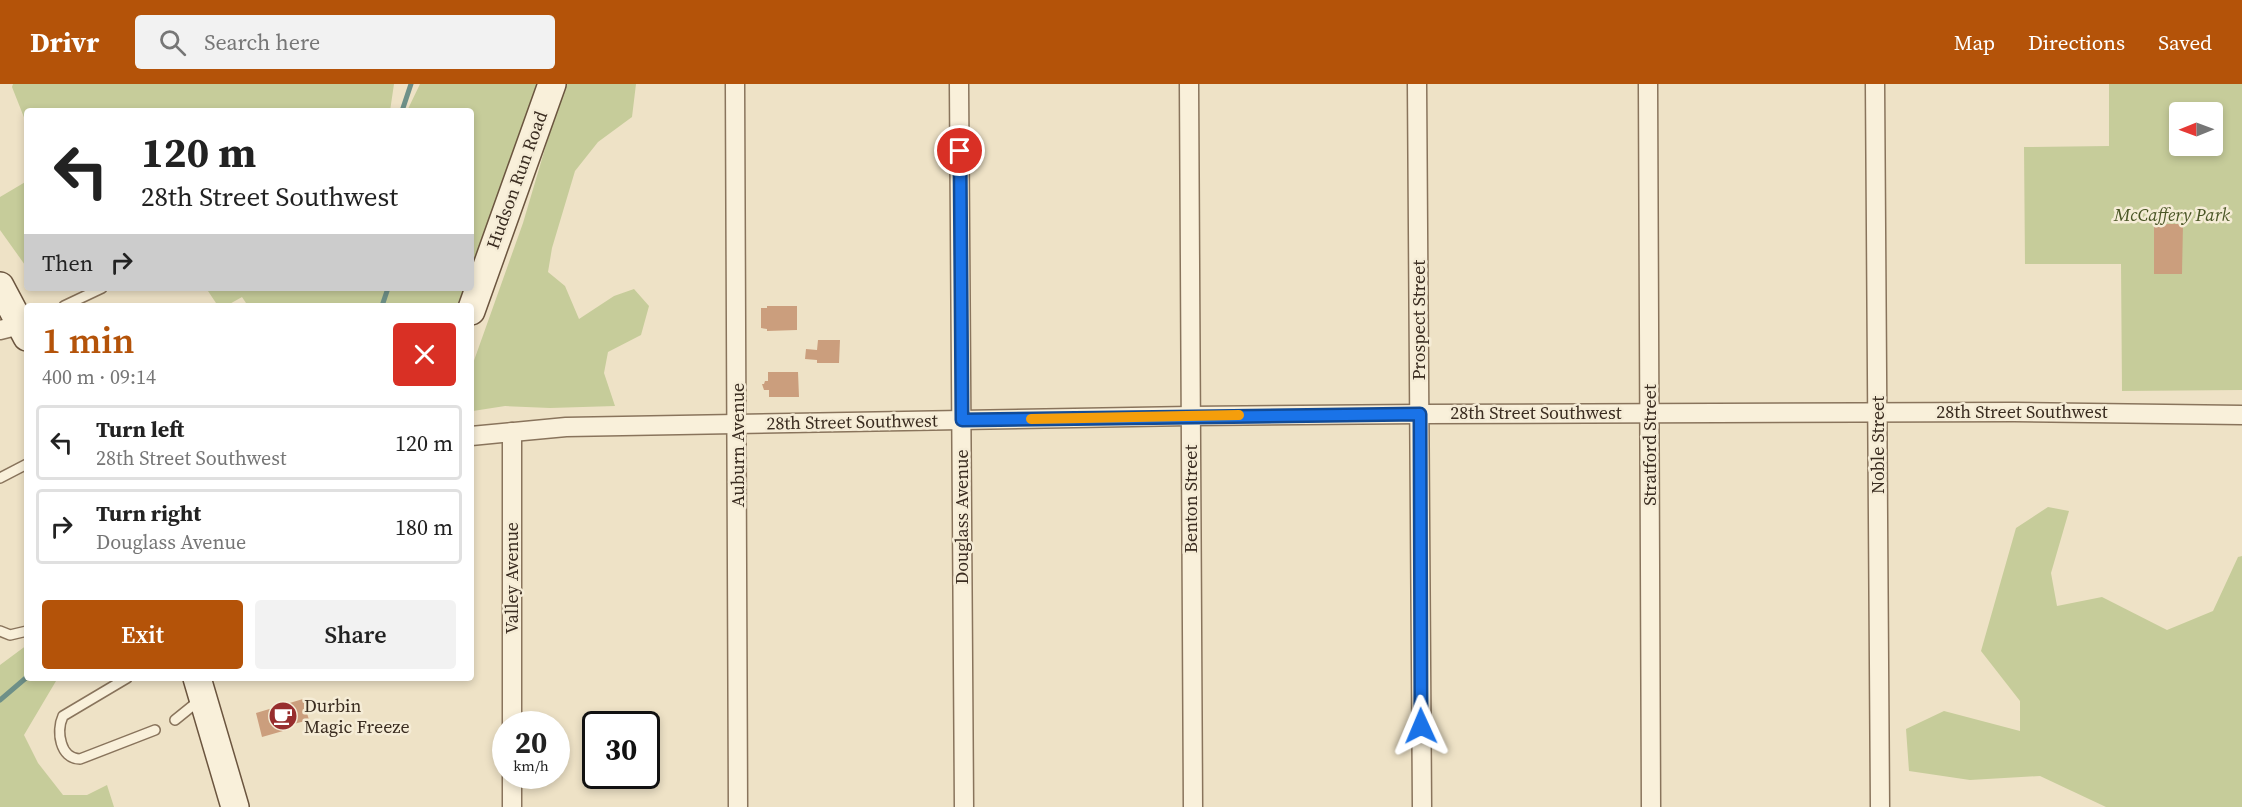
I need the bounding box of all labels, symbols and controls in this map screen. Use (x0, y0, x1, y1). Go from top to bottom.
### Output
search box (135, 15, 555, 69)
text: Drivr (30, 23, 99, 61)
icon: search (156, 26, 189, 59)
text: Search here (204, 27, 320, 57)
text: Map (1954, 28, 1995, 57)
text: Directions (2028, 28, 2125, 57)
text: Saved (2158, 28, 2212, 57)
north arrow (2169, 102, 2223, 156)
map controls (2169, 102, 2223, 156)
street label: Hudson Run Road (480, 107, 553, 252)
text: 120 m (141, 123, 256, 181)
pin (934, 125, 985, 176)
icon: left (42, 132, 120, 210)
icon: arrive (943, 134, 976, 167)
text: 28th Street Southwest (141, 178, 398, 215)
park label: McCaffery Park (2113, 202, 2230, 227)
icon: right (105, 246, 138, 279)
text: Then (42, 248, 93, 278)
street label: Prospect Street (1406, 260, 1431, 380)
text: 1 min (42, 316, 134, 365)
button: close (393, 323, 456, 386)
text: 400 m · 09:14 (42, 363, 156, 391)
street label: Auburn Avenue (725, 383, 750, 507)
street label: Stratford Street (1637, 384, 1662, 506)
street label: Noble Street (1865, 396, 1890, 494)
street label: 28th Street Southwest (1936, 399, 2108, 424)
street label: 28th Street Southwest (1450, 400, 1622, 425)
street label: 28th Street Southwest (766, 408, 938, 435)
text: Turn left (96, 414, 184, 444)
icon: left (45, 426, 78, 459)
text: 120 m (395, 428, 453, 458)
text: 28th Street Southwest (96, 444, 286, 472)
street label: Benton Street (1178, 445, 1203, 553)
street label: Douglass Avenue (949, 449, 974, 585)
text: Turn right (96, 498, 201, 528)
icon: right (45, 510, 78, 543)
text: 180 m (395, 512, 453, 542)
street label: Valley Avenue (499, 522, 524, 634)
text: Douglass Avenue (96, 528, 246, 556)
button: Exit (42, 600, 243, 669)
button: Share (255, 600, 456, 669)
place label: Durbin Magic Freeze (304, 693, 410, 739)
position arrow (1389, 694, 1453, 758)
cafe icon: Durbin Magic Freeze (267, 700, 299, 732)
speed limit sign: 30 (582, 711, 660, 789)
text: 20 (515, 722, 547, 763)
text: km/h (513, 755, 549, 776)

